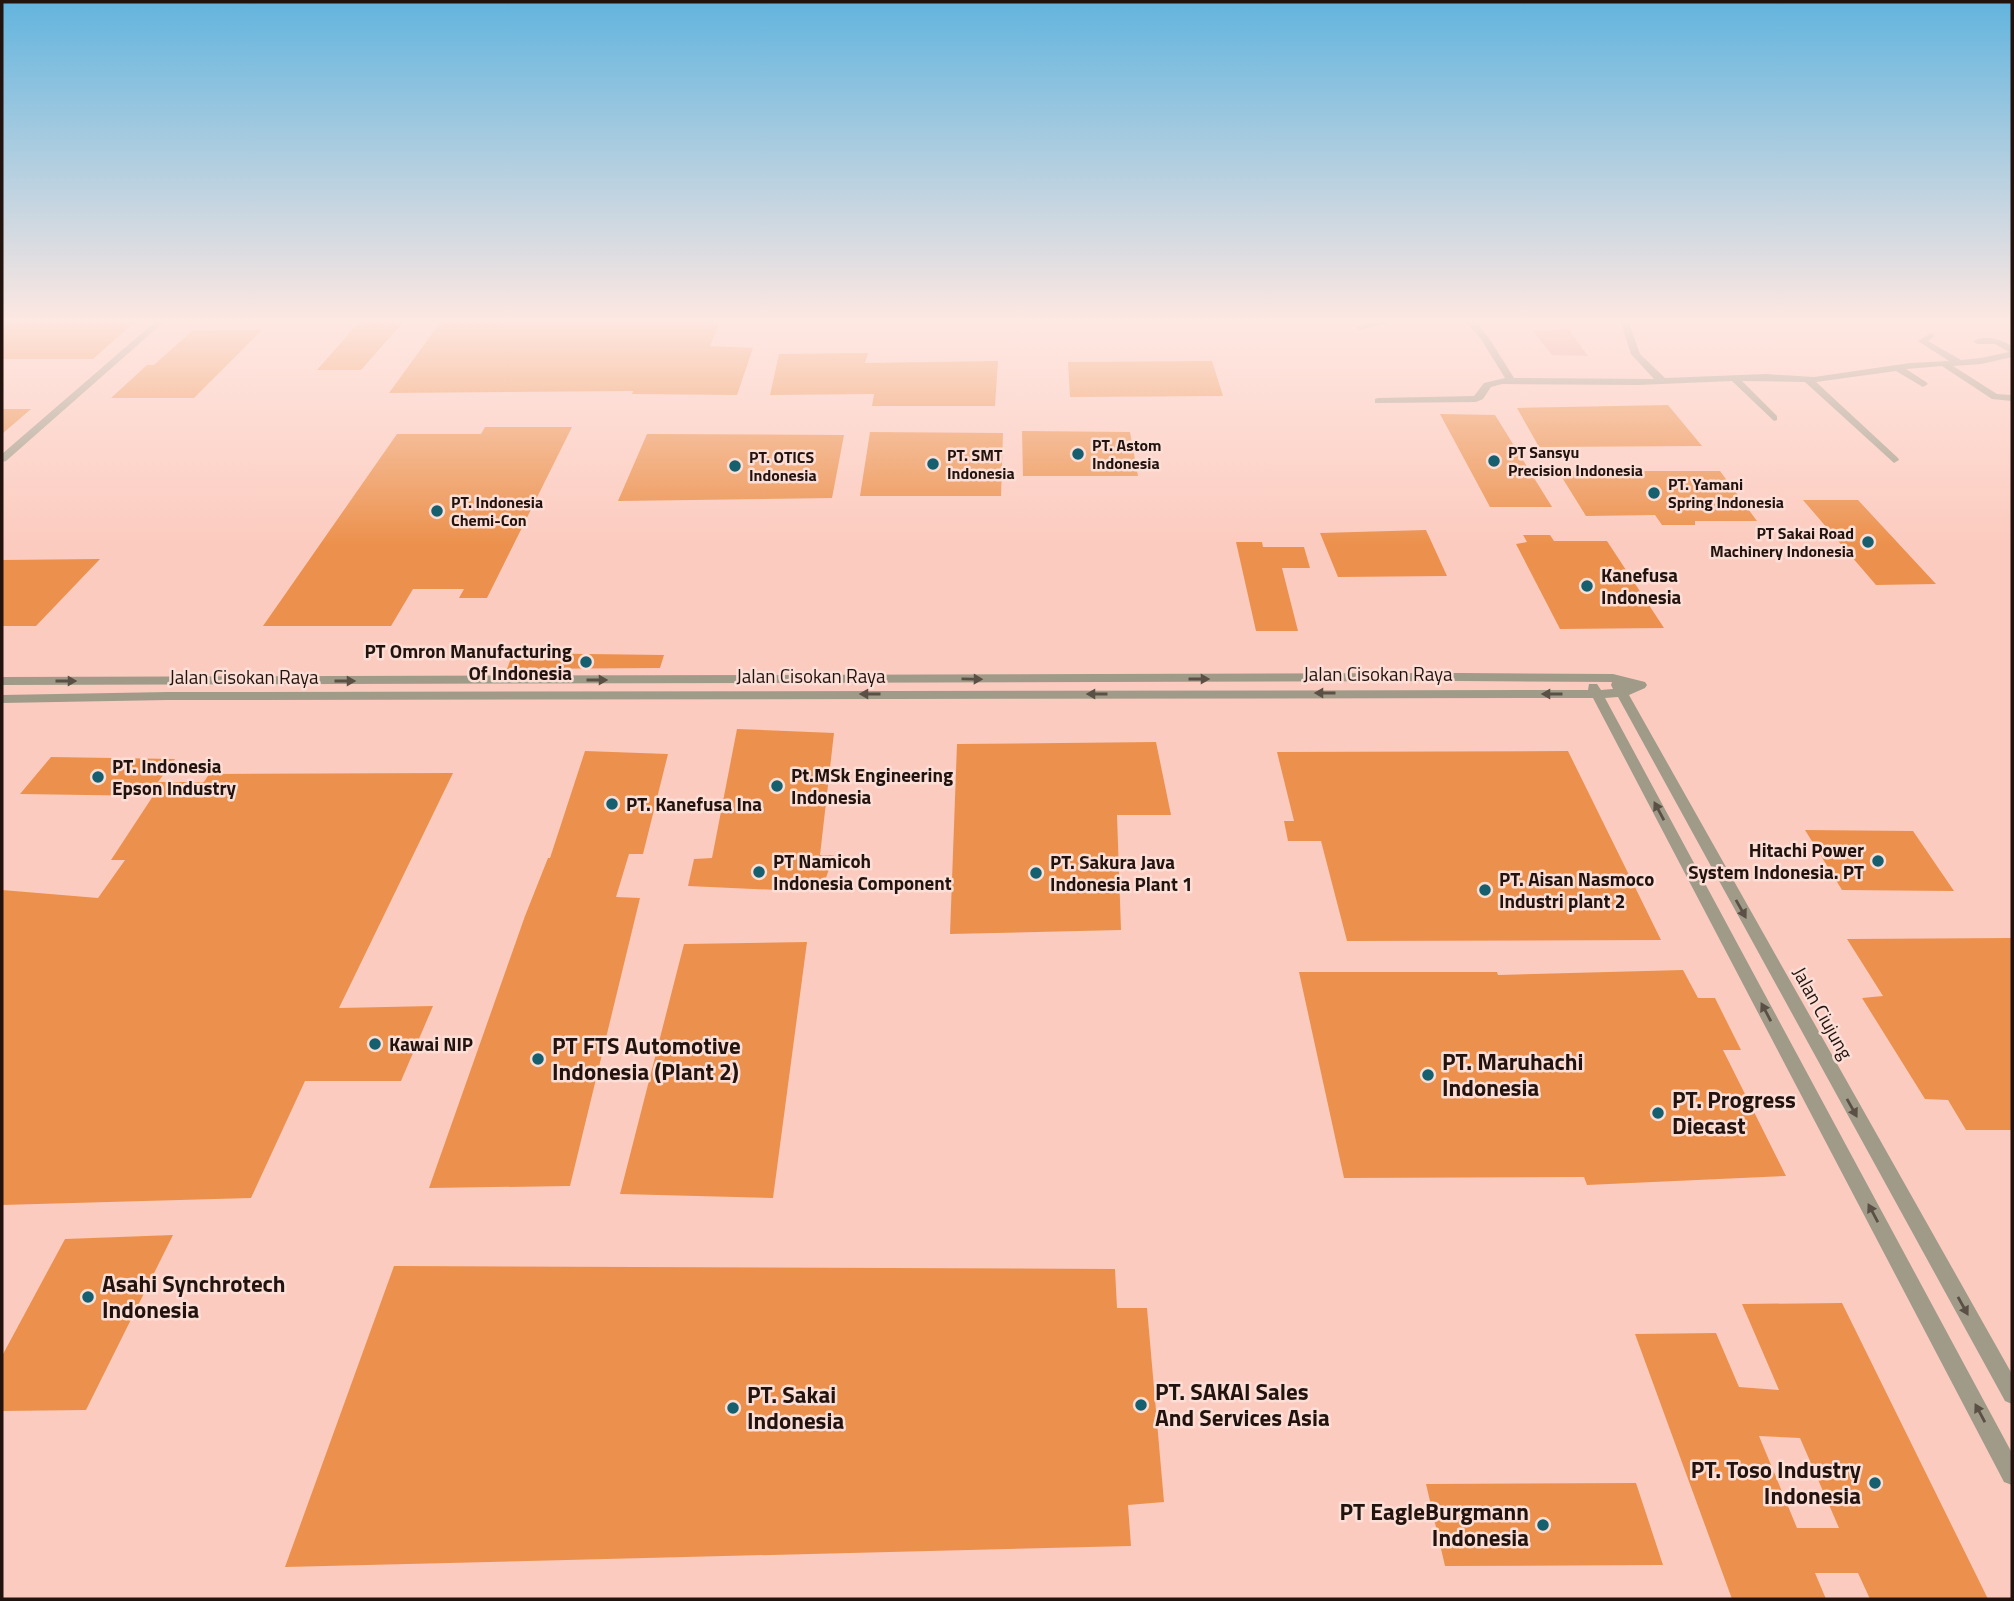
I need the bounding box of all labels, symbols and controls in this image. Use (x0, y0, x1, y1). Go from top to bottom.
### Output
place label: PT. Astom Indonesia (1092, 433, 1162, 475)
place label: PT Sansyu Precision Indonesia (1508, 440, 1643, 482)
place label: PT. SMT Indonesia (947, 443, 1015, 485)
place label: PT. OTICS Indonesia (749, 445, 817, 487)
marker: PT. Astom Indonesia (1070, 446, 1086, 462)
marker: PT Sansyu Precision Indonesia (1486, 453, 1502, 469)
marker: PT. SMT Indonesia (925, 456, 941, 472)
marker: PT. OTICS Indonesia (727, 458, 743, 474)
place label: PT. Yamani Spring Indonesia (1668, 472, 1784, 514)
marker: PT. Yamani Spring Indonesia (1646, 485, 1662, 501)
place label: PT. Indonesia Chemi-Con (451, 490, 543, 532)
marker: PT. Indonesia Chemi-Con (429, 503, 445, 519)
place label: PT Sakai Road Machinery Indonesia (1710, 521, 1854, 563)
marker: PT Sakai Road Machinery Indonesia (1860, 534, 1876, 550)
place label: Kanefusa Indonesia (1601, 560, 1682, 611)
marker: Kanefusa Indonesia (1579, 578, 1595, 594)
place label: PT Omron Manufacturing Of Indonesia (364, 636, 572, 687)
marker: PT Omron Manufacturing Of Indonesia (578, 654, 594, 670)
street label: Jalan Cisokan Raya (1303, 659, 1453, 688)
street label: Jalan Cisokan Raya (736, 661, 886, 690)
street label: Jalan Cisokan Raya (169, 662, 319, 691)
one-way arrow (961, 673, 983, 685)
one-way arrow (1188, 674, 1210, 685)
one-way arrow (55, 675, 77, 687)
one-way arrow (334, 675, 356, 687)
one-way arrow (586, 675, 608, 686)
one-way arrow (859, 688, 881, 700)
one-way arrow (1086, 688, 1108, 700)
one-way arrow (1314, 688, 1336, 699)
one-way arrow (1541, 688, 1563, 700)
place label: PT. Indonesia Epson Industry (112, 751, 236, 802)
place label: Pt.MSk Engineering Indonesia (791, 760, 953, 811)
marker: PT. Indonesia Epson Industry (90, 769, 106, 785)
marker: Pt.MSk Engineering Indonesia (769, 778, 785, 794)
place label: PT. Kanefusa Ina (626, 789, 762, 818)
marker: PT. Kanefusa Ina (604, 796, 620, 812)
one-way arrow (1653, 801, 1665, 821)
place label: Hitachi Power System Indonesia. PT (1688, 835, 1864, 886)
place label: PT Namicoh Indonesia Component (773, 846, 952, 897)
place label: PT. Sakura Java Indonesia Plant 1 (1050, 847, 1193, 898)
marker: Hitachi Power System Indonesia. PT (1870, 853, 1886, 869)
marker: PT Namicoh Indonesia Component (751, 864, 767, 880)
place label: PT. Aisan Nasmoco Industri plant 2 (1499, 864, 1654, 915)
marker: PT. Sakura Java Indonesia Plant 1 (1028, 865, 1044, 881)
marker: PT. Aisan Nasmoco Industri plant 2 (1477, 882, 1493, 898)
one-way arrow (1735, 899, 1747, 919)
street label: Jalan Ciujung (1786, 961, 1861, 1065)
one-way arrow (1760, 1002, 1772, 1022)
place label: PT FTS Automotive Indonesia (Plant 2) (552, 1028, 741, 1089)
place label: Kawai NIP (389, 1029, 473, 1058)
marker: Kawai NIP (367, 1036, 383, 1052)
place label: PT. Maruhachi Indonesia (1442, 1044, 1583, 1105)
marker: PT FTS Automotive Indonesia (Plant 2) (530, 1051, 546, 1067)
marker: PT. Maruhachi Indonesia (1420, 1067, 1436, 1083)
place label: PT. Progress Diecast (1672, 1082, 1796, 1143)
one-way arrow (1846, 1098, 1858, 1117)
marker: PT. Progress Diecast (1650, 1105, 1666, 1121)
one-way arrow (1867, 1203, 1878, 1223)
place label: Asahi Synchrotech Indonesia (102, 1266, 286, 1327)
marker: Asahi Synchrotech Indonesia (80, 1289, 96, 1305)
one-way arrow (1957, 1297, 1969, 1316)
place label: PT. SAKAI Sales And Services Asia (1155, 1374, 1330, 1435)
place label: PT. Sakai Indonesia (747, 1377, 844, 1438)
marker: PT. SAKAI Sales And Services Asia (1133, 1397, 1149, 1413)
marker: PT. Sakai Indonesia (725, 1400, 741, 1416)
one-way arrow (1974, 1404, 1986, 1423)
place label: PT. Toso Industry Indonesia (1691, 1452, 1861, 1513)
marker: PT. Toso Industry Indonesia (1867, 1475, 1883, 1491)
place label: PT EagleBurgmann Indonesia (1340, 1494, 1529, 1555)
marker: PT EagleBurgmann Indonesia (1535, 1517, 1551, 1533)

